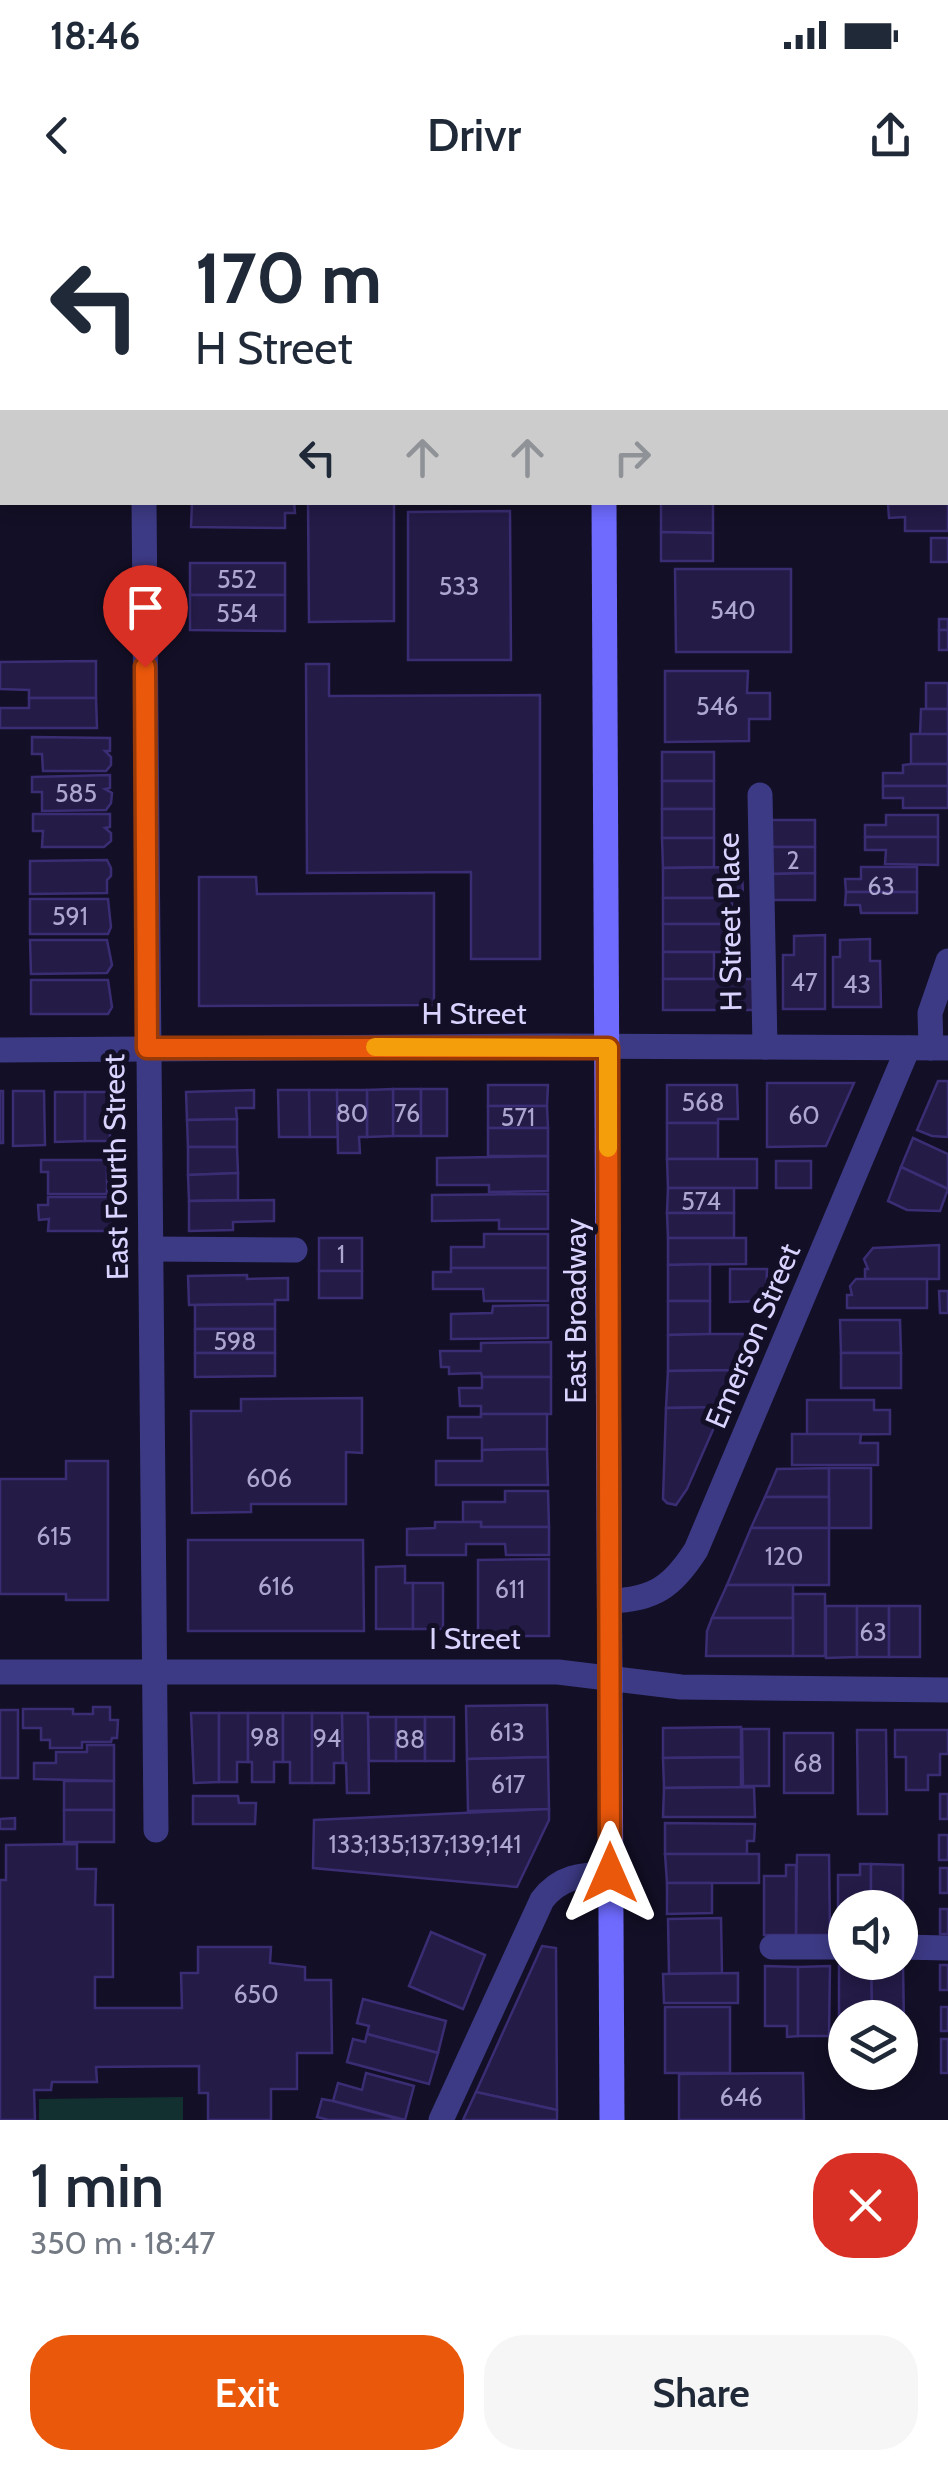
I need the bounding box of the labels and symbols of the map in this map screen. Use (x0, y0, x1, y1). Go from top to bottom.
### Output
house number: 552 (217, 564, 257, 594)
pin (103, 565, 188, 668)
house number: 533 (439, 571, 479, 601)
house number: 540 (710, 595, 756, 625)
house number: 554 (216, 598, 258, 628)
house number: 546 (696, 691, 738, 721)
house number: 585 (55, 778, 97, 808)
street label: H Street Place (709, 832, 750, 1012)
house number: 2 (786, 845, 800, 875)
house number: 63 (867, 871, 895, 901)
house number: 591 (52, 901, 88, 931)
house number: 47 (790, 967, 818, 997)
house number: 43 (843, 969, 871, 999)
street label: H Street (421, 995, 527, 1032)
street label: East Fourth Street (95, 1053, 136, 1281)
house number: 568 (682, 1087, 724, 1117)
house number: 80 (336, 1098, 368, 1128)
house number: 76 (394, 1098, 420, 1128)
house number: 60 (788, 1100, 820, 1130)
house number: 571 (501, 1102, 535, 1132)
house number: 574 (681, 1186, 721, 1216)
street label: East Broadway (557, 1218, 594, 1404)
street label: Emerson Street (697, 1238, 808, 1434)
house number: 1 (337, 1239, 345, 1269)
house number: 598 (214, 1326, 256, 1356)
house number: 606 (246, 1463, 292, 1493)
house number: 615 (36, 1521, 72, 1551)
house number: 120 (765, 1541, 803, 1571)
house number: 616 (258, 1571, 294, 1601)
house number: 611 (495, 1574, 525, 1604)
house number: 63 (859, 1617, 887, 1647)
street label: I Street (429, 1620, 521, 1657)
house number: 613 (489, 1717, 525, 1747)
house number: 98 (250, 1722, 280, 1752)
house number: 94 (313, 1723, 341, 1753)
house number: 88 (395, 1724, 425, 1754)
house number: 68 (793, 1748, 823, 1778)
house number: 617 (491, 1769, 526, 1799)
position arrow (558, 1821, 662, 1925)
house number: 133;135;137;139;141 (329, 1829, 521, 1859)
house number: 650 (233, 1979, 279, 2009)
house number: 646 (720, 2082, 762, 2112)

